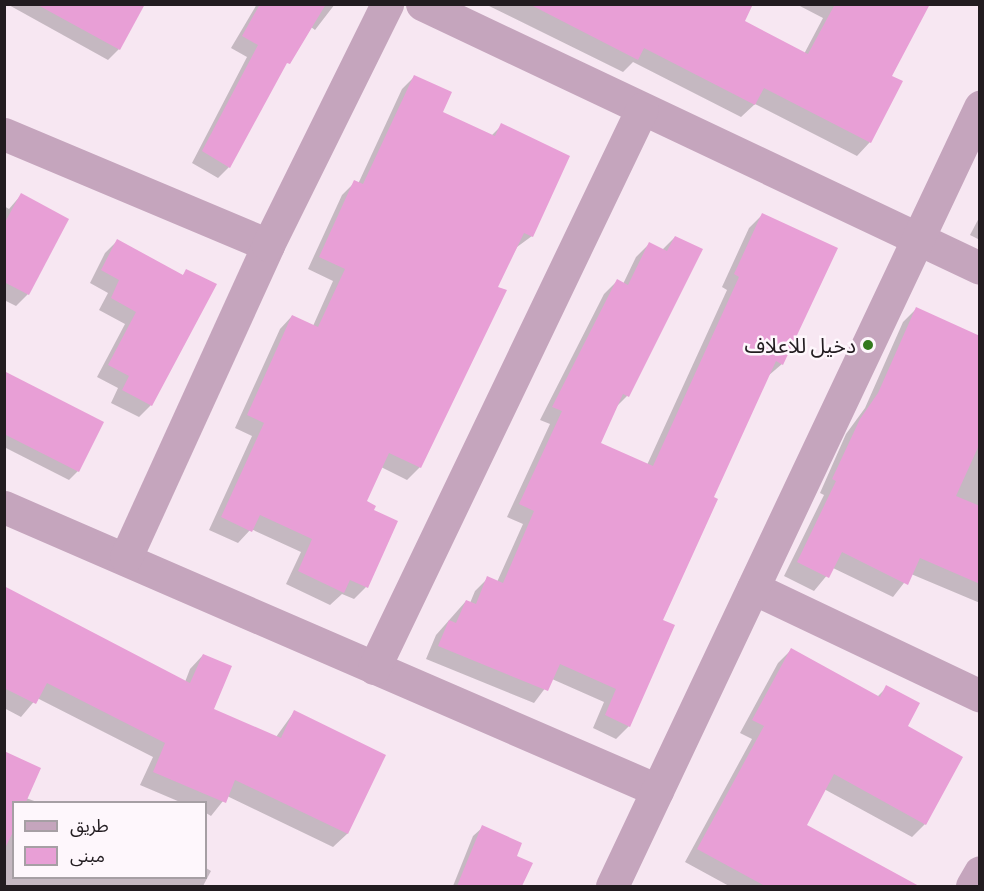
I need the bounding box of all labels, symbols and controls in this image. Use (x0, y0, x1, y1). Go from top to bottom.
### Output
place label: دخيل للاعلاف (744, 332, 856, 358)
marker: دخيل للاعلاف (861, 338, 875, 352)
legend (12, 801, 207, 879)
text: طريق (70, 813, 109, 837)
text: مبنى (70, 843, 105, 867)

